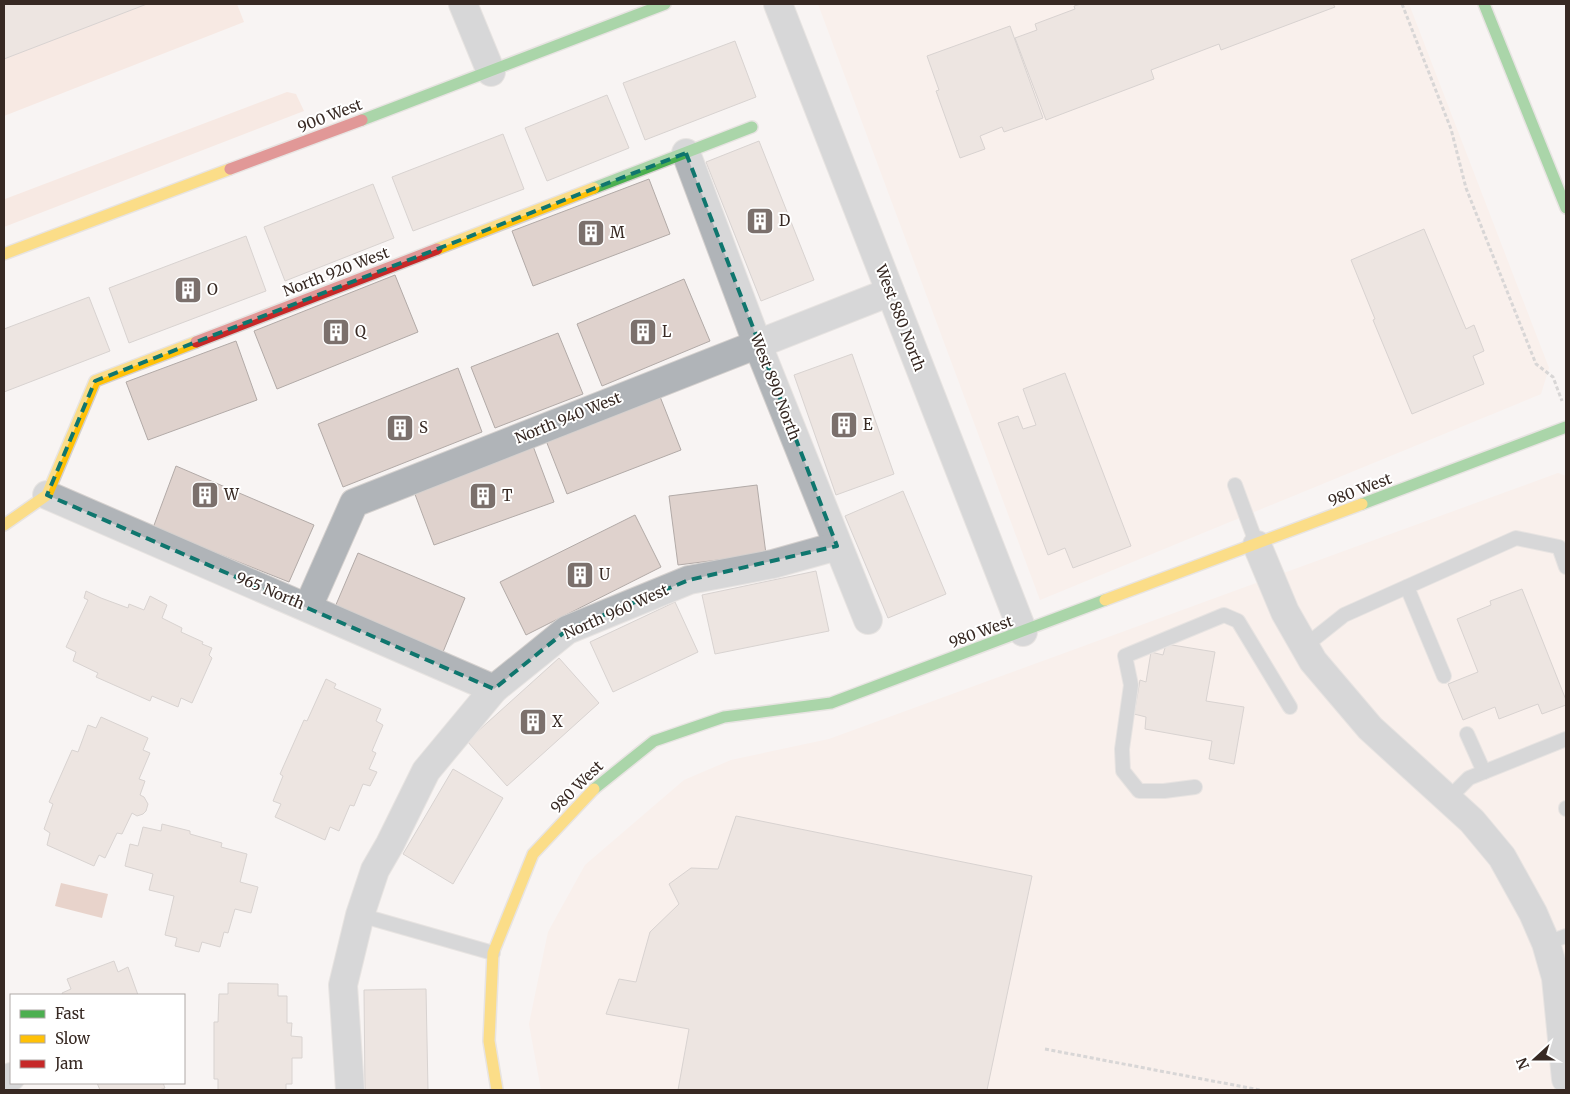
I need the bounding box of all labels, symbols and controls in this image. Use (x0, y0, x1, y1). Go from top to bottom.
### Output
street label: 900 West (295, 95, 365, 137)
building icon: D (745, 206, 775, 236)
place label: D (779, 211, 790, 230)
building icon: M (576, 218, 606, 248)
place label: M (610, 223, 625, 242)
street label: North 920 West (280, 243, 392, 300)
street label: West 880 North (871, 261, 930, 374)
building icon: O (173, 275, 203, 305)
place label: O (207, 280, 218, 299)
building icon: Q (321, 317, 351, 347)
building icon: L (628, 317, 658, 347)
place label: Q (355, 322, 367, 341)
place label: L (662, 322, 672, 341)
street label: West 890 North (746, 330, 805, 443)
street label: North 940 West (512, 388, 624, 447)
building icon: E (829, 410, 859, 440)
building icon: S (385, 413, 415, 443)
place label: E (863, 415, 873, 434)
place label: S (419, 418, 428, 437)
street label: 980 West (1325, 469, 1394, 510)
building icon: W (190, 480, 220, 510)
building icon: T (468, 481, 498, 511)
place label: W (223, 485, 240, 504)
place label: T (502, 486, 513, 505)
building icon: U (565, 560, 595, 590)
place label: U (599, 565, 610, 584)
street label: 965 North (233, 568, 307, 613)
street label: North 960 West (560, 580, 671, 643)
street label: 980 West (946, 611, 1015, 652)
building icon: X (518, 707, 548, 737)
place label: X (552, 712, 563, 731)
street label: 980 West (546, 756, 607, 817)
legend (10, 994, 185, 1084)
text: Fast (55, 1004, 85, 1023)
text: Slow (55, 1029, 90, 1048)
north arrow (1510, 1034, 1560, 1084)
text: Jam (54, 1054, 83, 1073)
text: N (1512, 1055, 1533, 1072)

